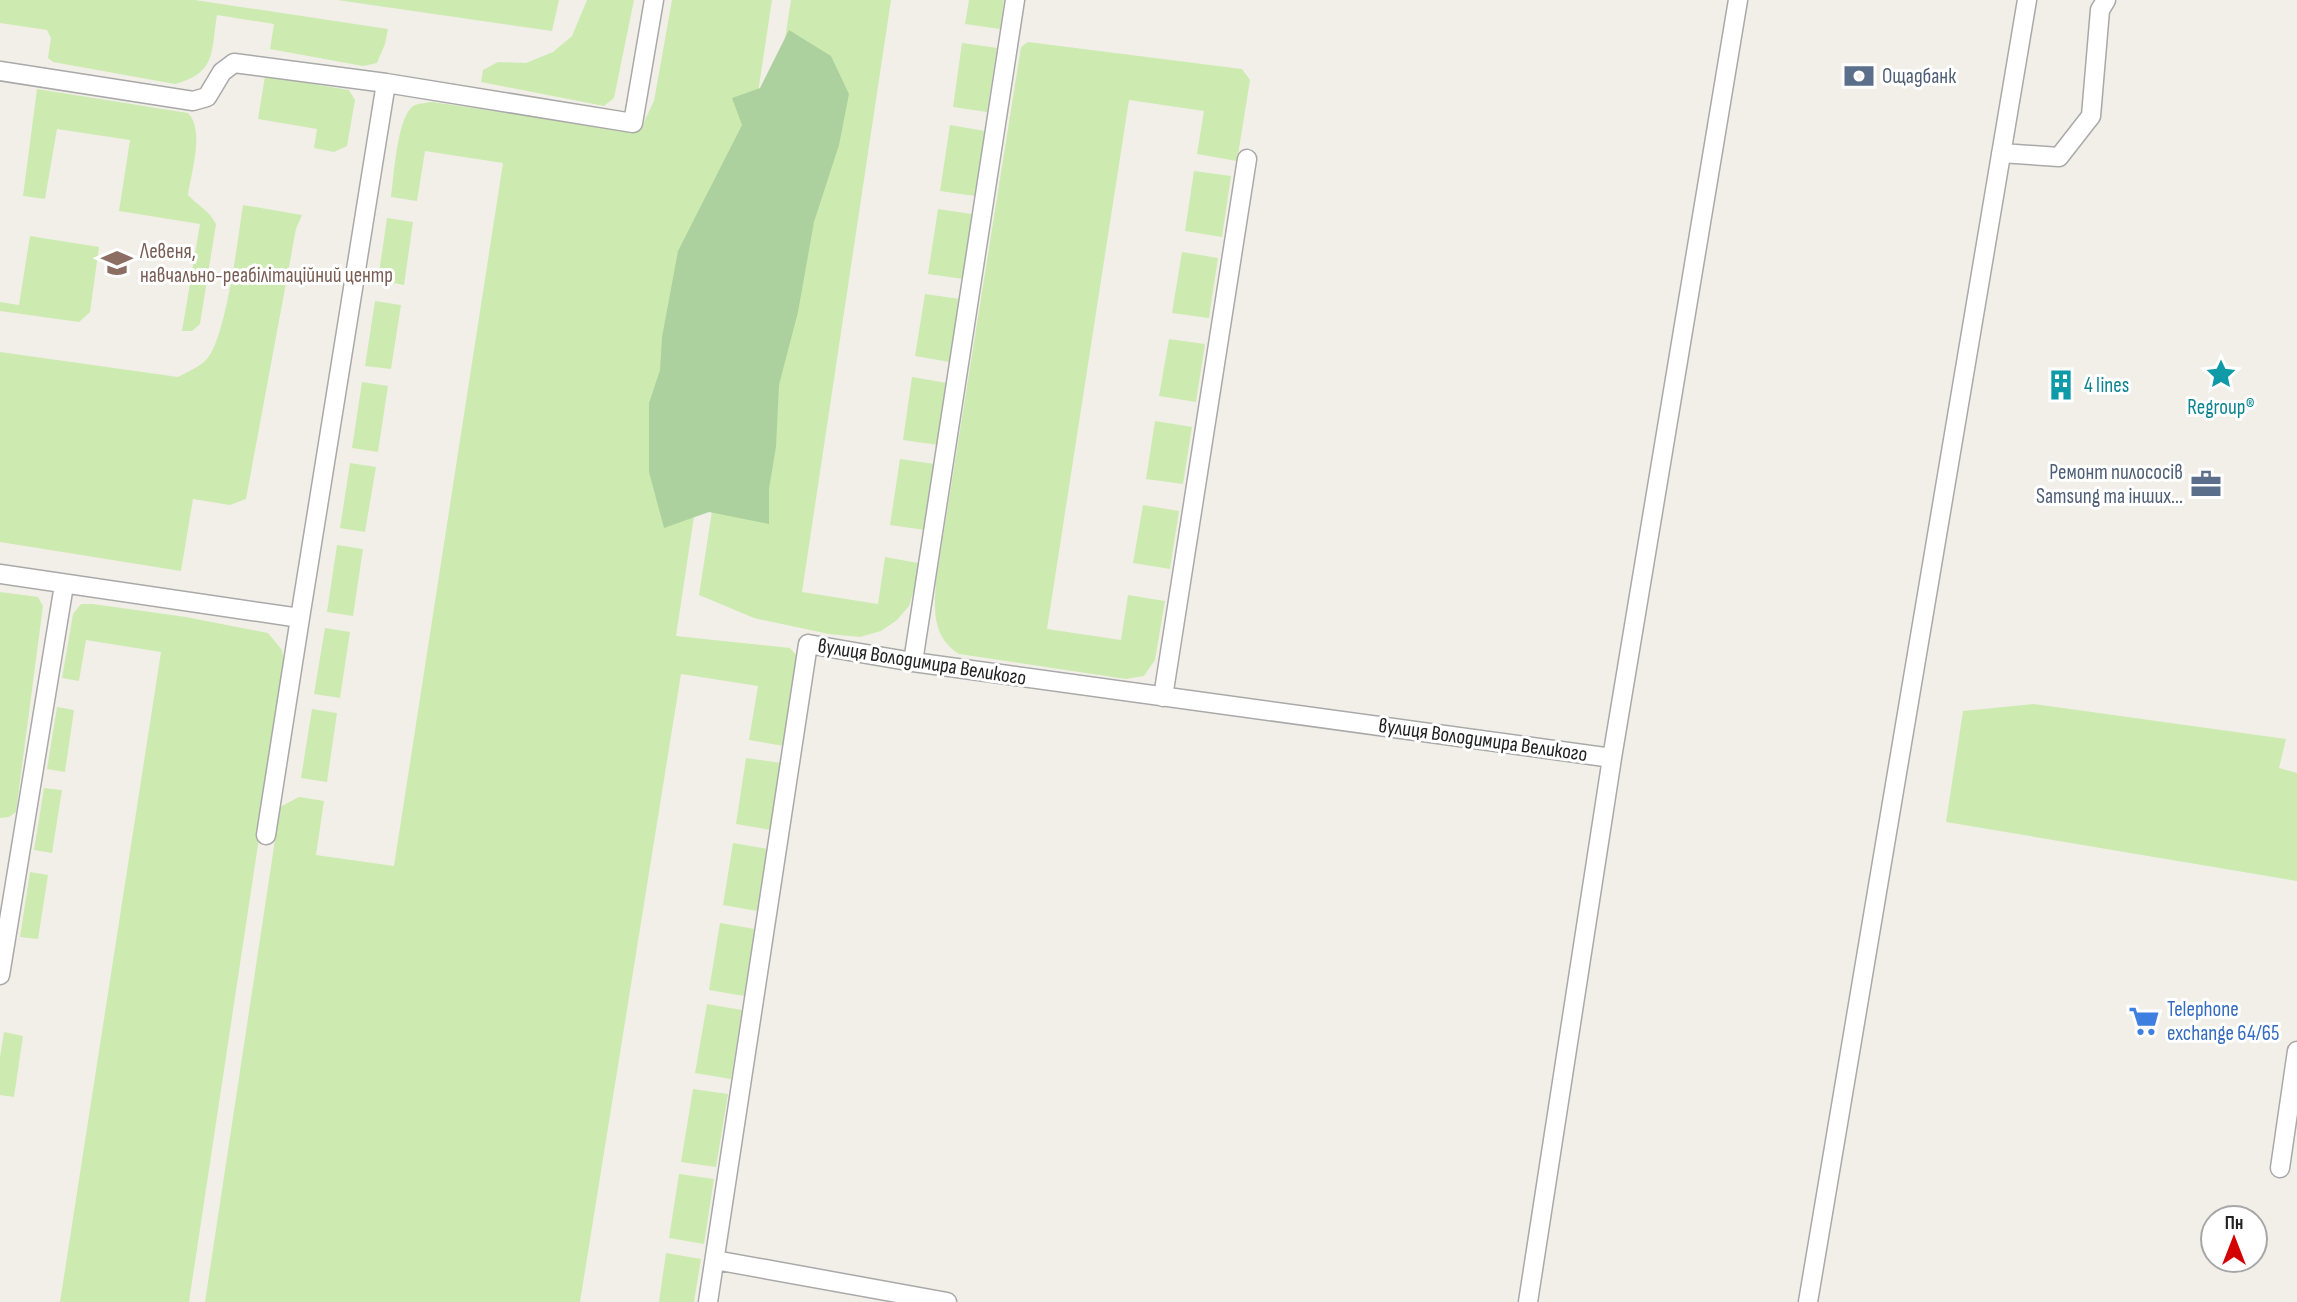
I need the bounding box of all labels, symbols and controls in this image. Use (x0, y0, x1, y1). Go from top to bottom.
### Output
bank icon: Ощадбанк (1842, 59, 1876, 93)
place label: Ощадбанк (1882, 64, 1956, 89)
place label: Левеня, навчально-реабілітаційний центр (139, 239, 393, 288)
school or university icon: Левеня, навчально-реабілітаційний центр (100, 246, 134, 280)
place icon: Regroup® (2204, 357, 2238, 391)
building icon: 4 lines (2044, 368, 2078, 402)
place label: 4 lines (2084, 373, 2129, 398)
place label: Regroup® (2187, 395, 2255, 420)
place label: Ремонт пилососів Samsung та інших... (2036, 460, 2183, 509)
office icon: Ремонт пилососів Samsung та інших... (2189, 467, 2223, 501)
street label: вулиця Володимира Великого (816, 633, 1028, 691)
street label: вулиця Володимира Великого (1377, 713, 1589, 767)
place label: Telephone exchange 64/65 (2167, 997, 2279, 1046)
supermarket icon: Telephone exchange 64/65 (2127, 1004, 2161, 1038)
north arrow (2199, 1204, 2269, 1274)
text: Пн (2225, 1212, 2243, 1235)

